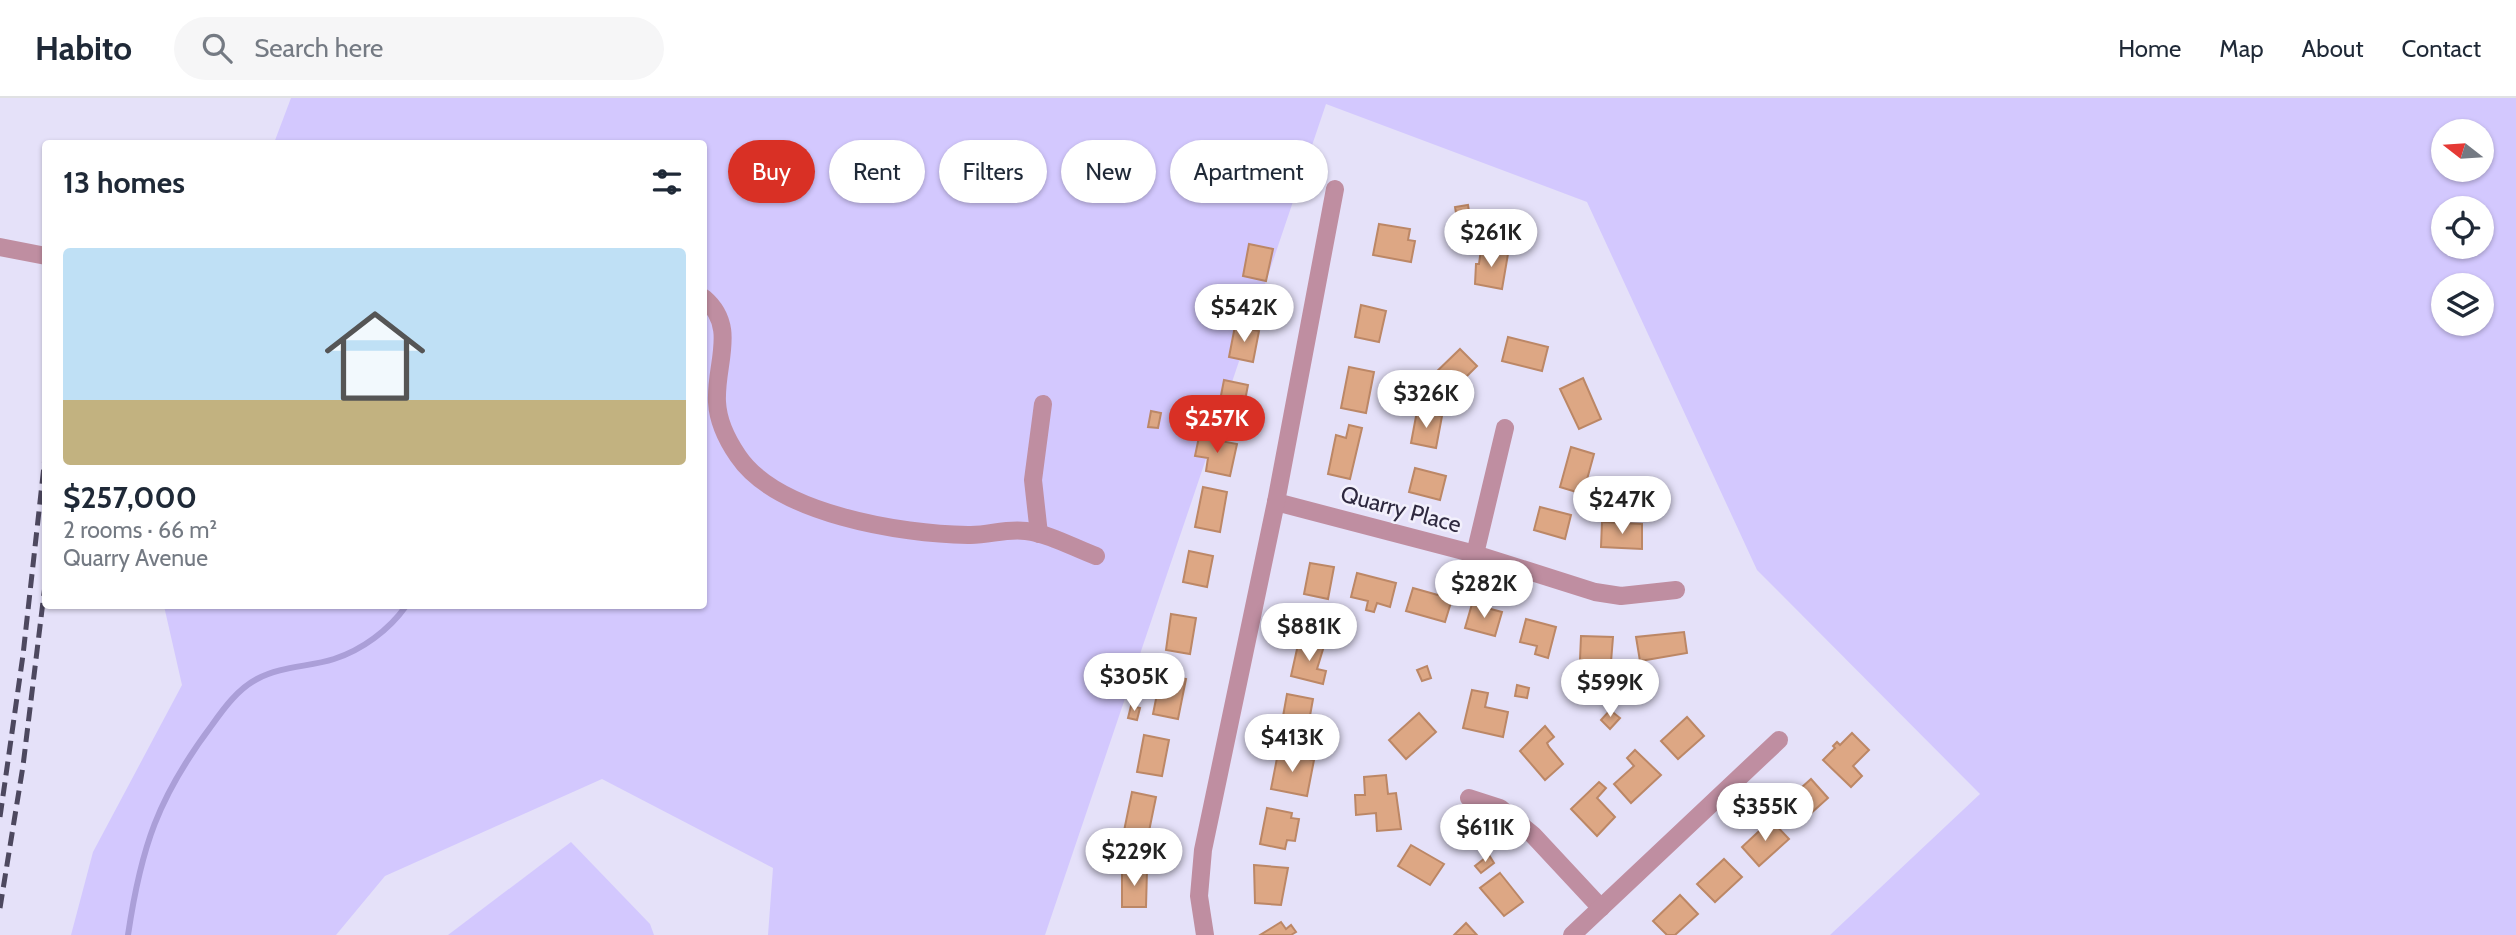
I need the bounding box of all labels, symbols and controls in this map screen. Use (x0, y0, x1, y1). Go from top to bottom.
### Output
search box (174, 17, 664, 80)
text: Habito (35, 28, 132, 68)
icon: search (198, 29, 236, 67)
text: Search here (254, 32, 383, 64)
text: Home (2118, 34, 2181, 63)
text: Map (2219, 34, 2264, 63)
text: About (2302, 34, 2364, 63)
text: Contact (2402, 34, 2481, 63)
north arrow (2431, 119, 2494, 182)
map controls (2431, 119, 2494, 336)
chip: Buy (728, 140, 815, 203)
chip: Rent (829, 140, 925, 203)
chip: Filters (939, 140, 1047, 203)
chip: New (1061, 140, 1156, 203)
chip: Apartment (1170, 140, 1328, 203)
icon: filters (648, 163, 686, 201)
text: 13 homes (63, 164, 185, 201)
button: locate (2431, 196, 2494, 259)
pin: $261K (1442, 209, 1540, 269)
text: $261K (1460, 218, 1522, 246)
button: layers (2431, 273, 2494, 336)
pin: $542K (1195, 285, 1293, 344)
icon: home (312, 293, 438, 419)
text: $542K (1211, 293, 1277, 321)
pin: $326K (1377, 370, 1475, 430)
text: $326K (1393, 379, 1459, 407)
pin: $257K (1168, 396, 1266, 455)
text: $257K (1185, 404, 1249, 432)
pin: $247K (1573, 476, 1671, 536)
text: $257,000 (63, 479, 197, 516)
street label: Quarry Place (1338, 479, 1465, 539)
text: $247K (1589, 485, 1655, 513)
text: 2 rooms · 66 m² (63, 516, 217, 544)
text: Quarry Avenue (63, 544, 208, 572)
pin: $282K (1435, 560, 1533, 620)
text: $282K (1451, 569, 1517, 597)
pin: $881K (1260, 603, 1358, 663)
text: $881K (1277, 612, 1341, 640)
pin: $305K (1085, 654, 1183, 713)
pin: $599K (1561, 660, 1659, 719)
text: $305K (1100, 662, 1168, 690)
text: $599K (1577, 668, 1643, 696)
pin: $413K (1243, 714, 1341, 774)
text: $413K (1261, 723, 1323, 751)
pin: $355K (1716, 784, 1814, 843)
text: $355K (1733, 792, 1797, 820)
pin: $611K (1436, 804, 1534, 864)
text: $611K (1456, 813, 1514, 841)
pin: $229K (1085, 828, 1183, 888)
text: $229K (1101, 837, 1167, 865)

